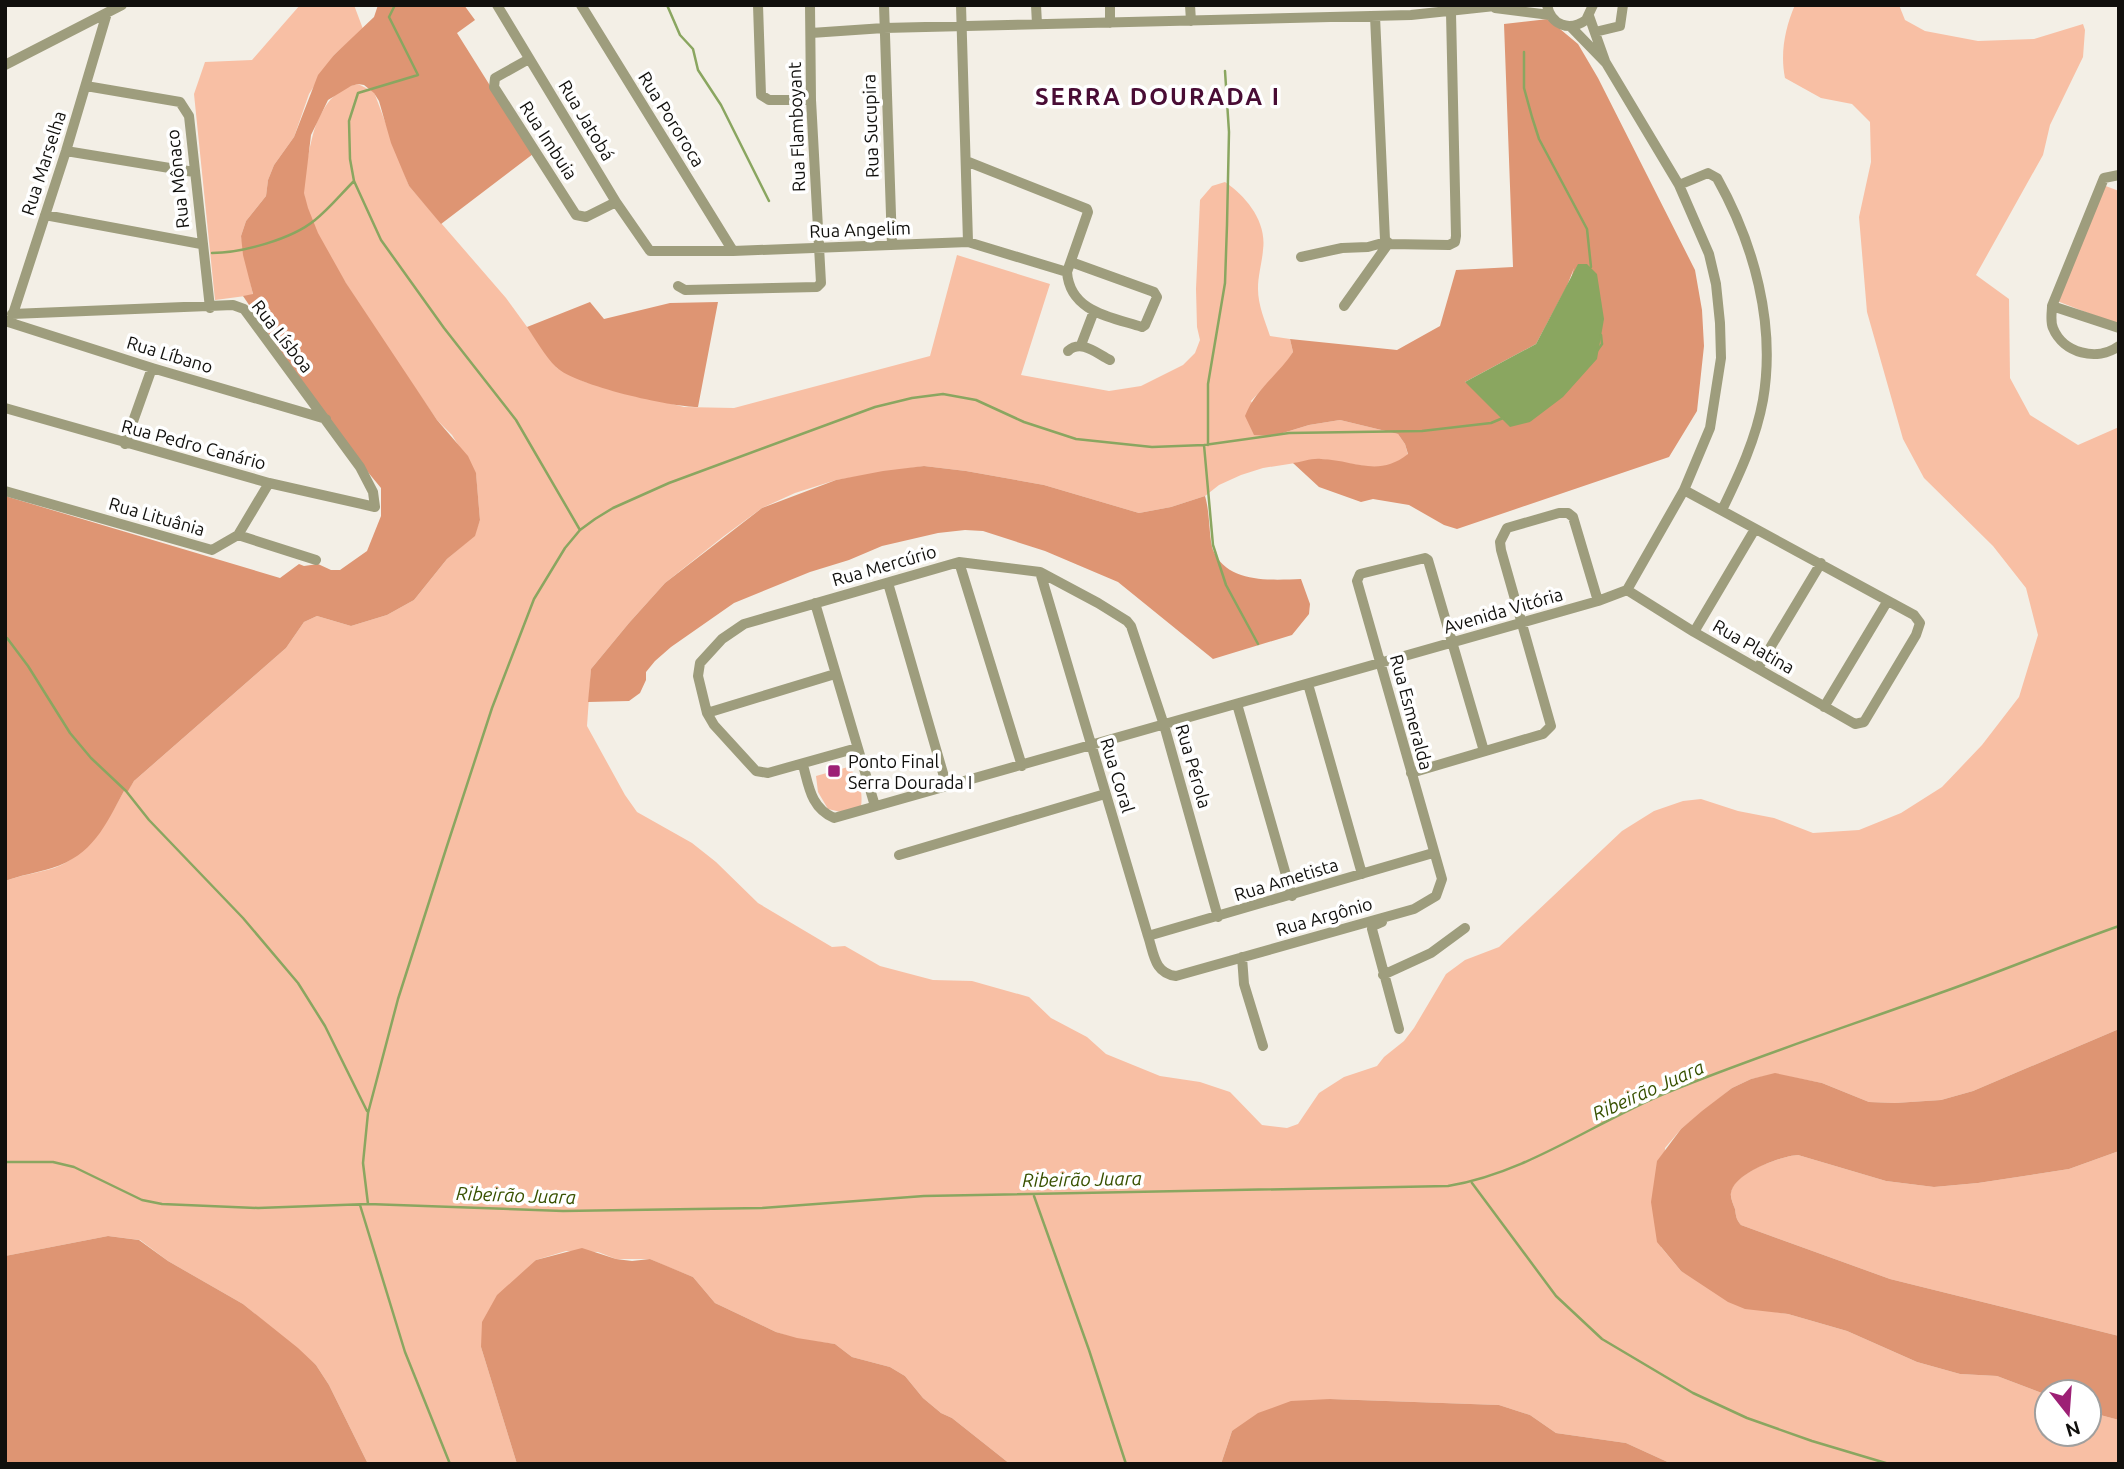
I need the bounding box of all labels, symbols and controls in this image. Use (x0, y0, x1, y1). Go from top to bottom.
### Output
street label: Rua Flamboyant (784, 62, 808, 192)
street label: Rua Pororoca (635, 68, 709, 170)
street label: Rua Sucupira (858, 74, 882, 178)
street label: Rua Jatobá (555, 76, 619, 164)
district label: SERRA DOURADA I (1035, 83, 1281, 110)
street label: Rua Imbuia (516, 97, 582, 183)
street label: Rua Marselha (17, 108, 69, 218)
street label: Rua Mônaco (162, 129, 192, 229)
street label: Rua Angelim (809, 217, 911, 241)
street label: Rua Lísboa (248, 296, 318, 376)
street label: Rua Líbano (125, 331, 215, 377)
street label: Rua Pedro Canário (120, 415, 268, 473)
street label: Rua Lituânia (107, 493, 207, 539)
street label: Rua Mercúrio (830, 541, 938, 589)
street label: Avenida Vitória (1441, 583, 1565, 637)
street label: Rua Platina (1710, 615, 1798, 677)
street label: Rua Esmeralda (1387, 652, 1437, 772)
street label: Rua Pérola (1172, 722, 1216, 810)
street label: Rua Coral (1097, 735, 1139, 815)
place label: Ponto Final Serra Dourada I (848, 751, 972, 792)
marker: Ponto Final Serra Dourada I (826, 763, 842, 779)
street label: Rua Ametista (1232, 854, 1340, 904)
street label: Rua Argônio (1273, 893, 1375, 939)
water label: Ribeirão Juara (1589, 1056, 1707, 1124)
water label: Ribeirão Juara (1022, 1167, 1142, 1191)
water label: Ribeirão Juara (456, 1182, 576, 1208)
north arrow (2033, 1378, 2103, 1448)
text: N (2063, 1417, 2083, 1442)

